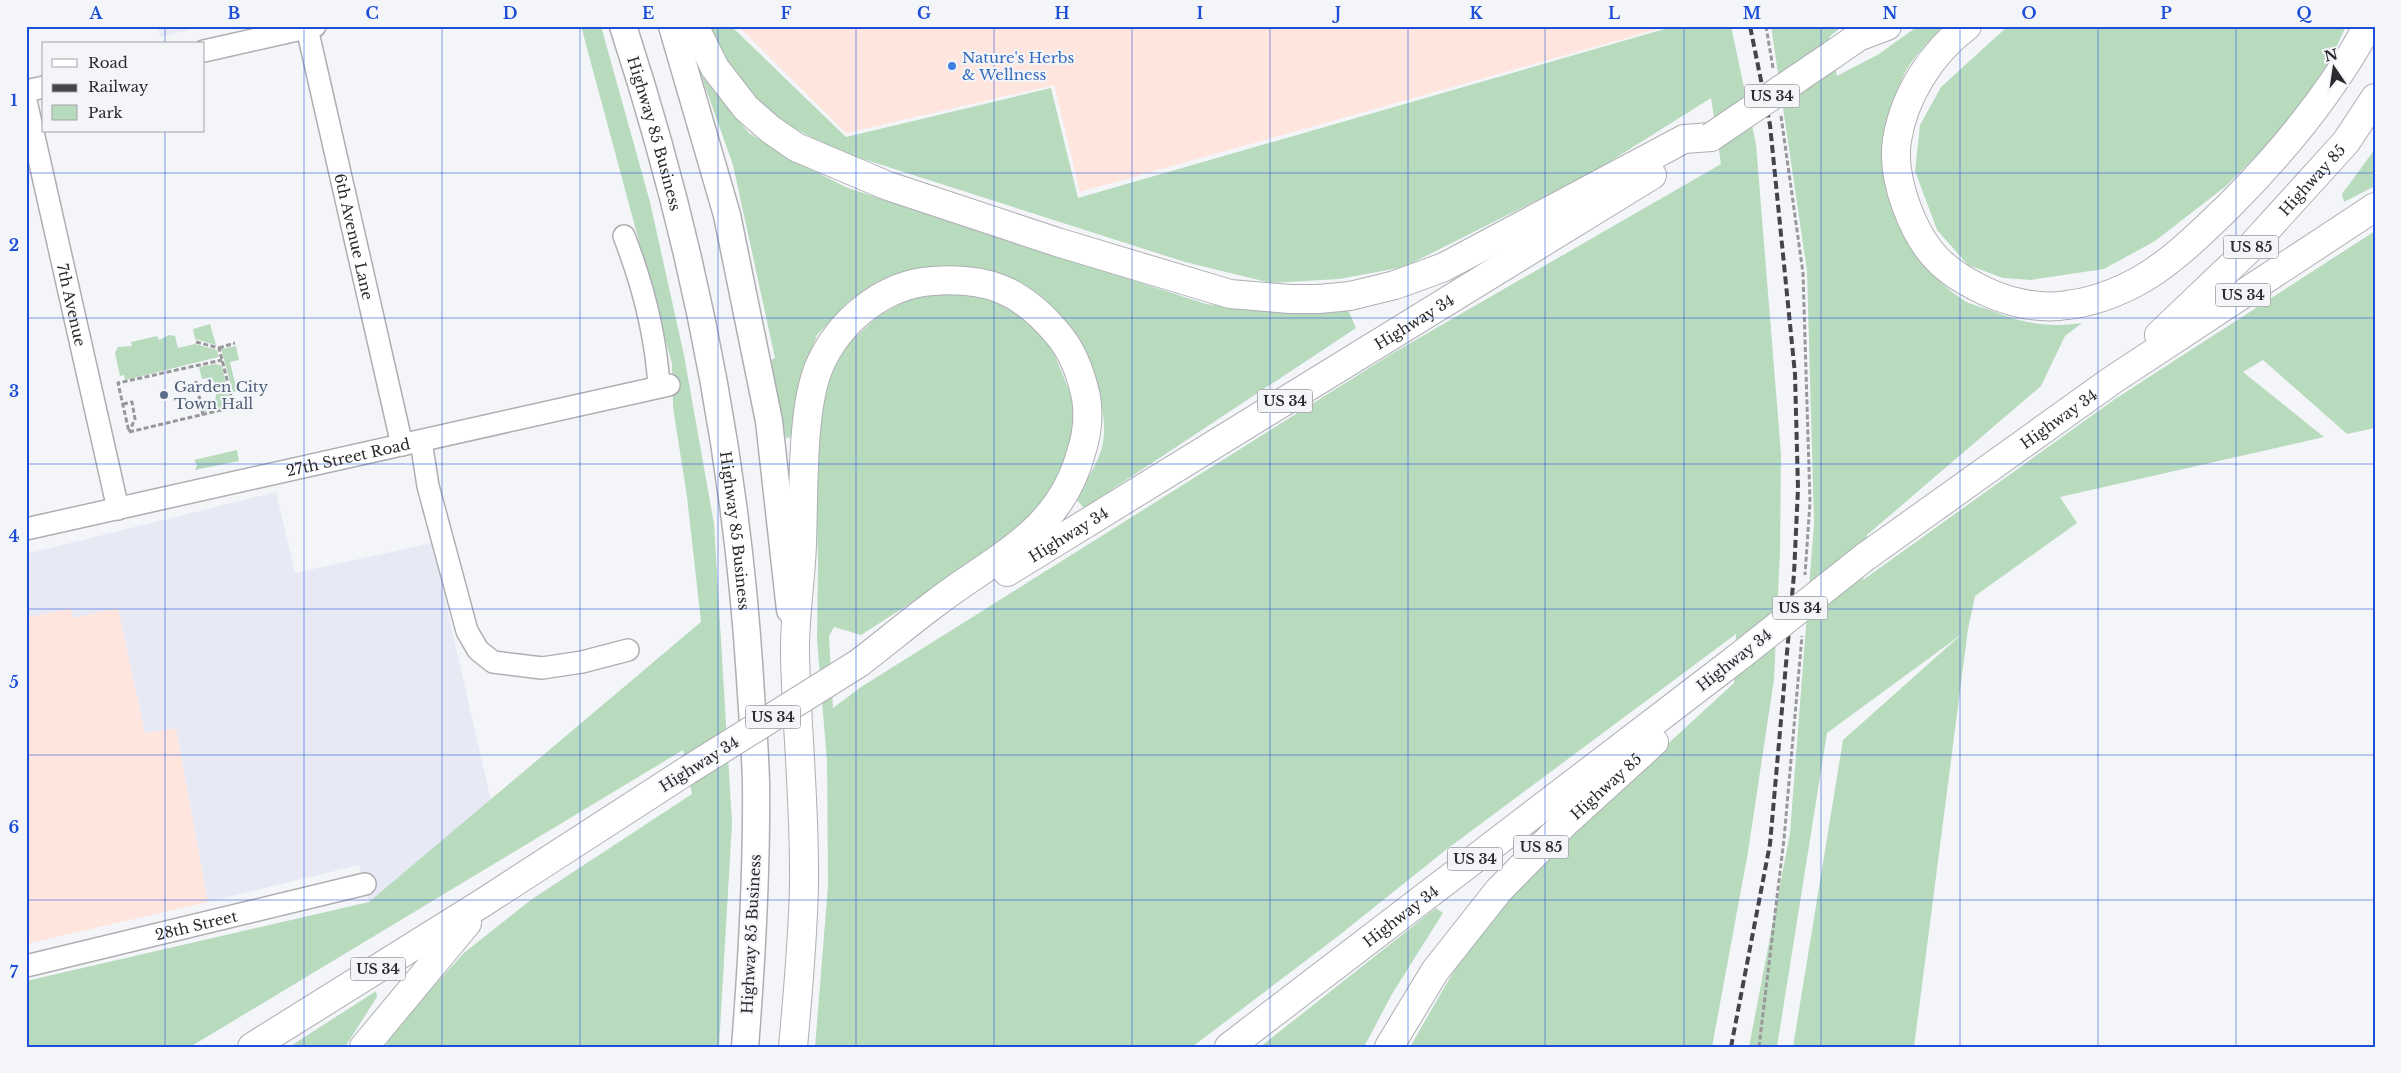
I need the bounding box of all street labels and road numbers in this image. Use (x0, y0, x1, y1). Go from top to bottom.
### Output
street label: Highway 85 Business (624, 54, 686, 213)
road number: US 34 (1744, 84, 1800, 108)
street label: Highway 85 (2275, 140, 2349, 219)
street label: 6th Avenue Lane (331, 172, 378, 302)
road number: US 85 (2224, 236, 2278, 258)
street label: 7th Avenue (53, 262, 91, 348)
road number: US 34 (2216, 284, 2270, 306)
street label: Highway 34 (1371, 290, 1457, 353)
street label: Highway 34 (2016, 385, 2101, 452)
road number: US 34 (1258, 390, 1312, 412)
street label: 27th Street Road (284, 434, 412, 480)
street label: Highway 85 Business (716, 450, 754, 611)
street label: Highway 34 (1025, 503, 1112, 566)
road number: US 34 (1772, 596, 1828, 620)
street label: Highway 34 (1693, 625, 1775, 695)
road number: US 34 (746, 706, 800, 729)
street label: Highway 34 (656, 732, 742, 796)
street label: Highway 85 (1566, 749, 1645, 823)
road number: US 85 (1514, 836, 1568, 859)
road number: US 34 (1448, 848, 1502, 871)
street label: Highway 85 Business (737, 853, 765, 1014)
street label: Highway 34 (1359, 881, 1442, 951)
street label: 28th Street (153, 906, 239, 944)
road number: US 34 (350, 958, 406, 981)

